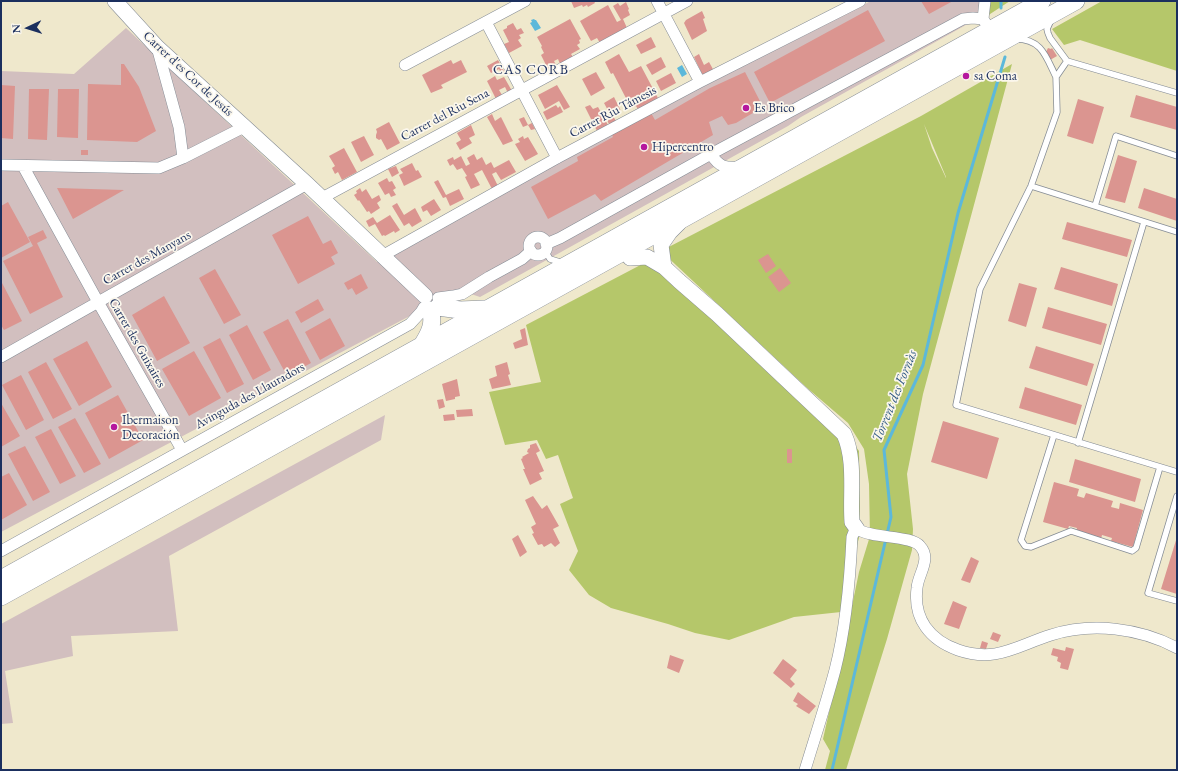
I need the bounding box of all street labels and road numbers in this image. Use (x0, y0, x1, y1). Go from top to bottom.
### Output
street label: Carrer d'es Cor de Jesús (140, 28, 236, 120)
street label: Carrer Riu Támesis (567, 83, 659, 141)
street label: Carrer del Riu Sena (398, 85, 492, 145)
street label: Carrer des Manyans (100, 227, 194, 289)
street label: Carrer des Guixaires (105, 296, 169, 390)
street label: Avinguda des Llauradors (192, 359, 308, 433)

